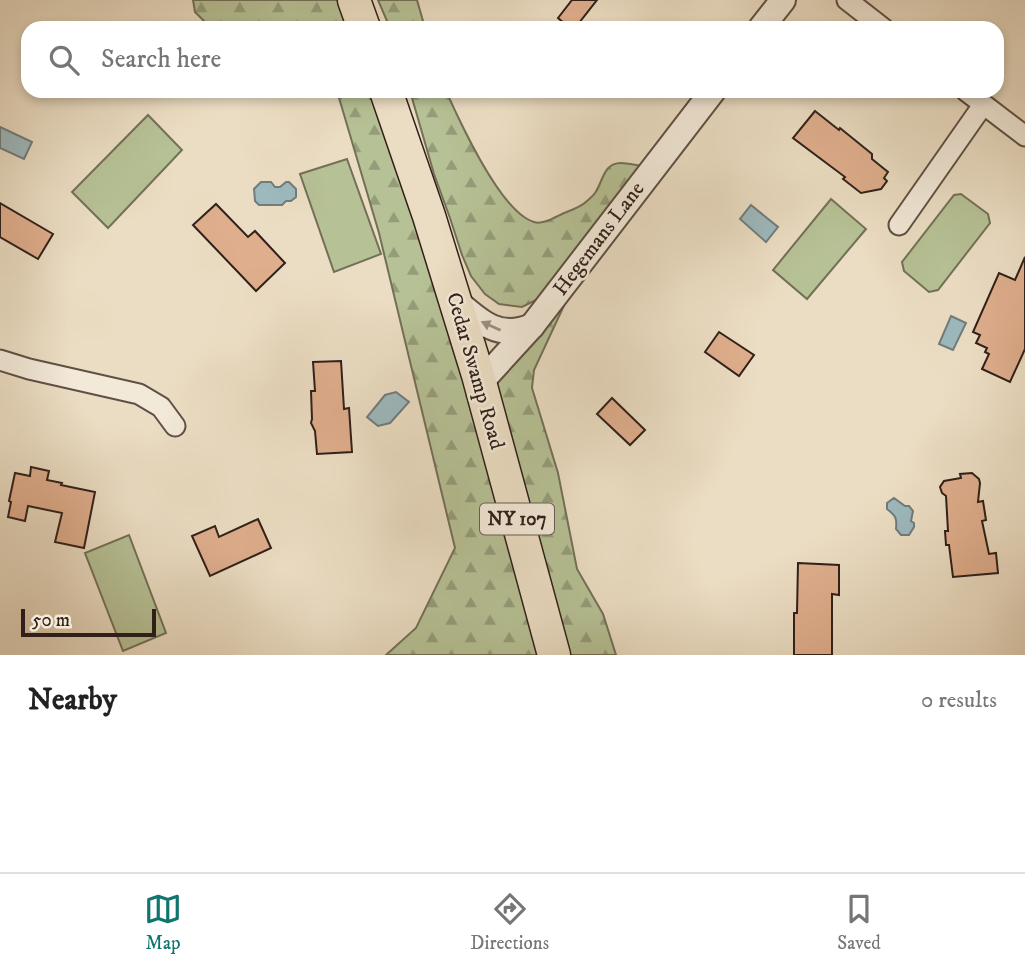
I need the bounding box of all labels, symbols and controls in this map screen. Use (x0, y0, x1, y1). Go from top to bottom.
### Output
search box (21, 21, 1004, 98)
icon: search (45, 41, 83, 79)
text: Search here (101, 43, 221, 76)
street label: Hegemans Lane (548, 177, 650, 301)
street label: Cedar Swamp Road (440, 290, 510, 453)
one-way arrow (481, 320, 501, 332)
road number: NY 107 (480, 504, 554, 534)
scale bar (21, 606, 156, 638)
text: 50 m (32, 609, 70, 632)
text: Nearby (28, 682, 117, 719)
text: 0 results (921, 686, 997, 715)
tab: Map (144, 890, 182, 955)
tab: Directions (470, 890, 549, 955)
tab: Saved (837, 890, 881, 955)

